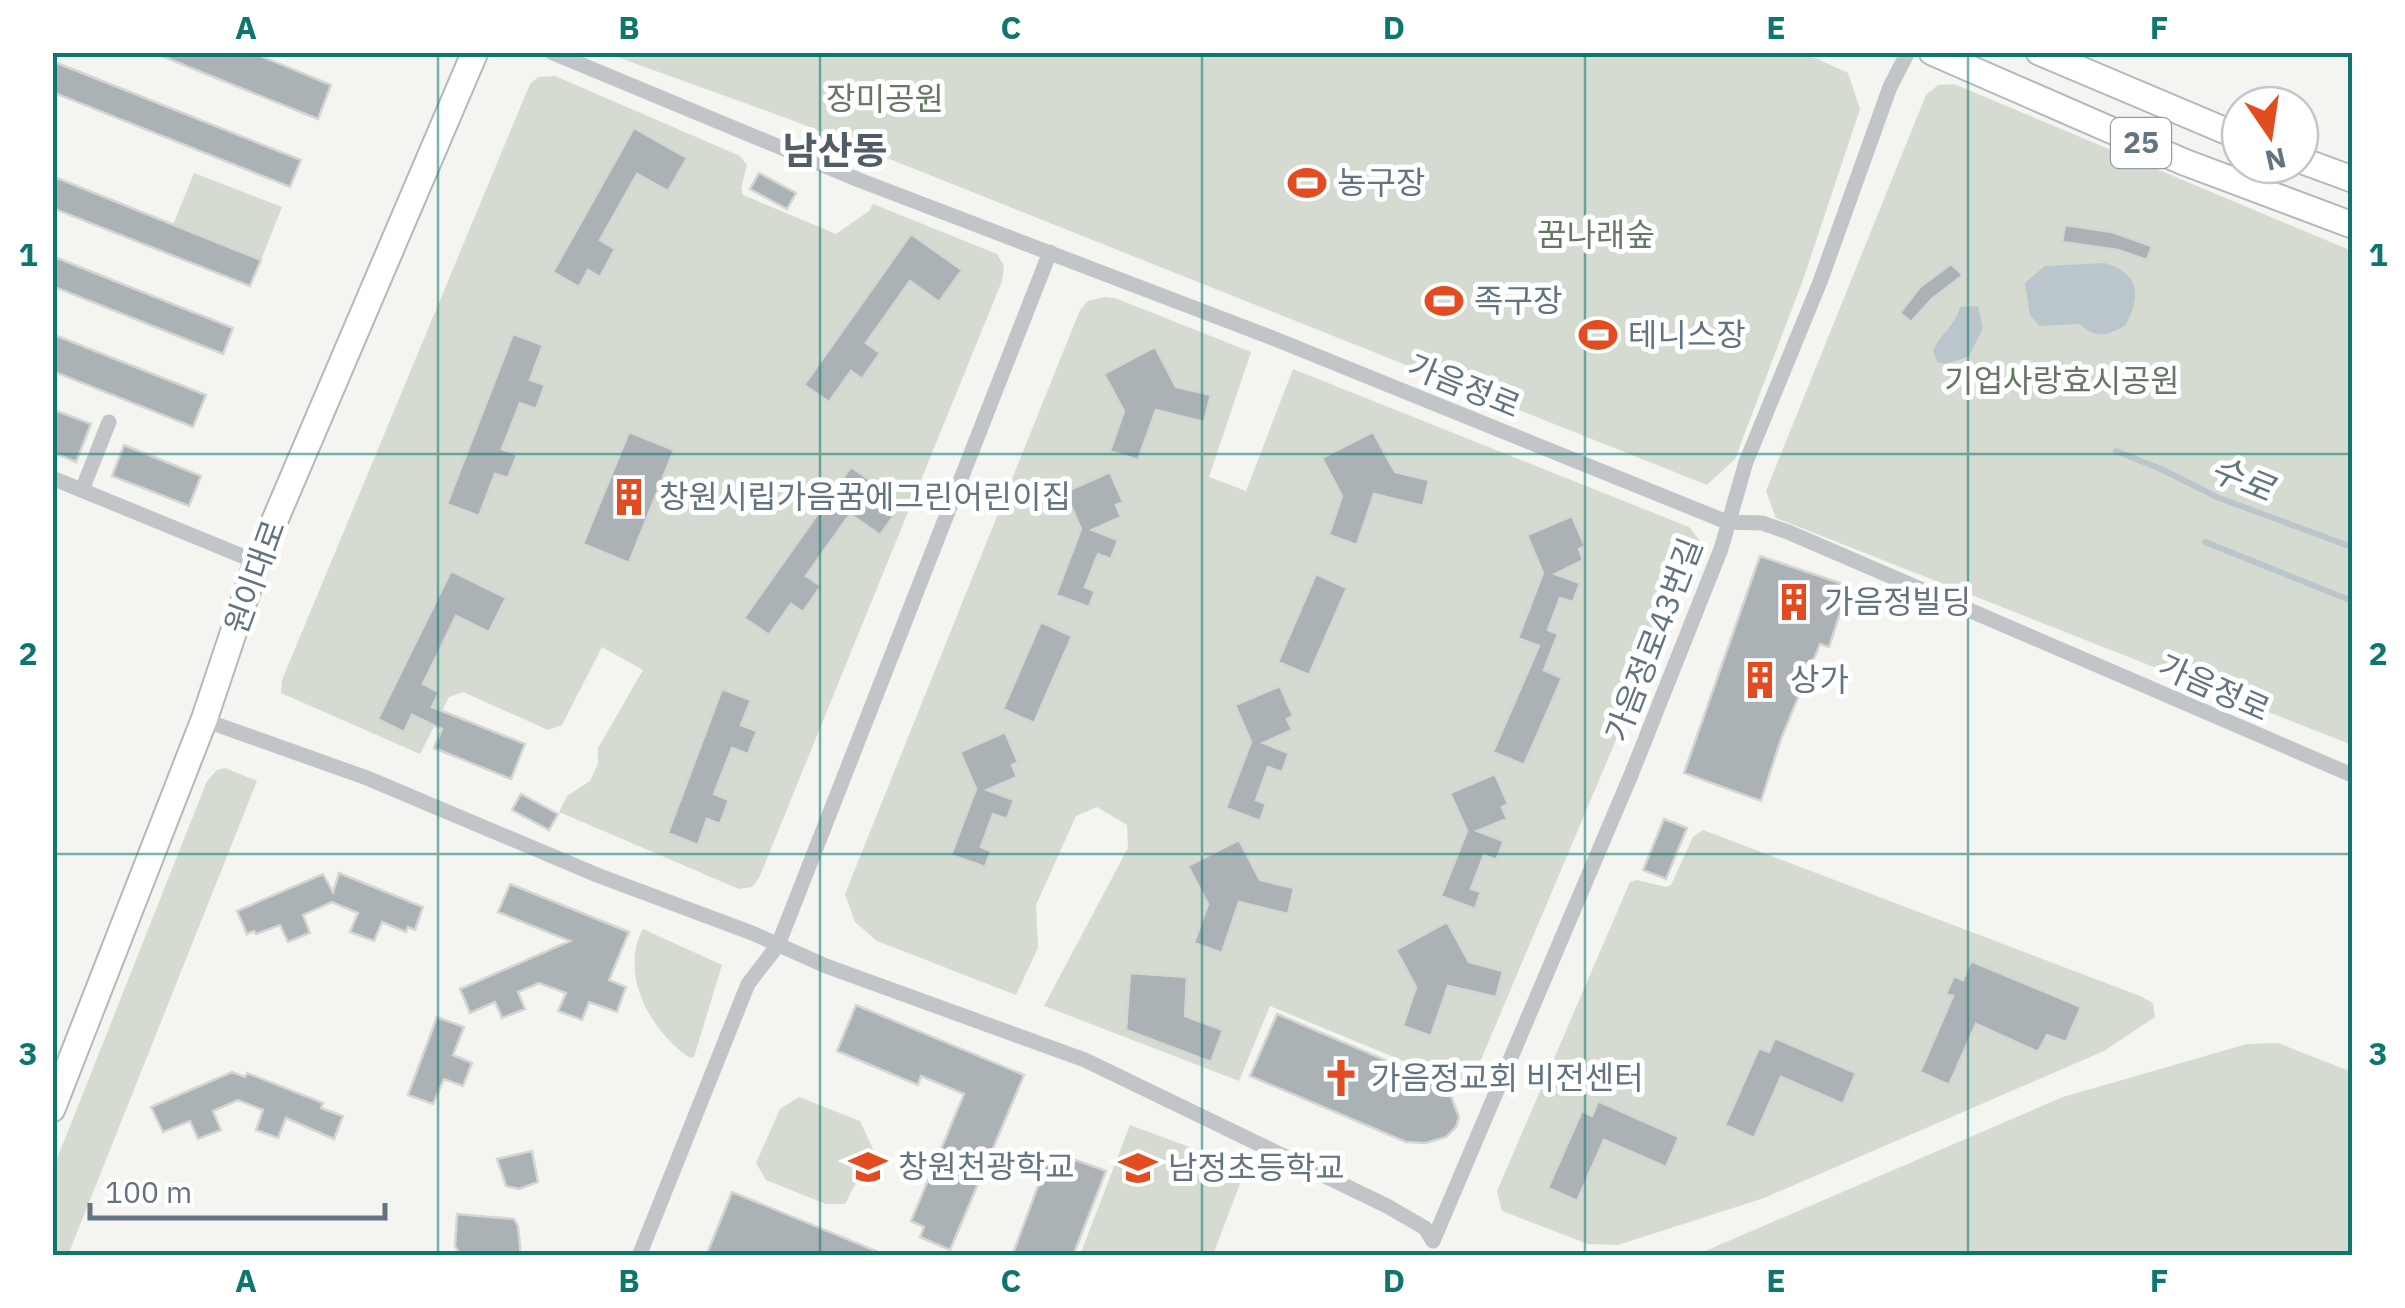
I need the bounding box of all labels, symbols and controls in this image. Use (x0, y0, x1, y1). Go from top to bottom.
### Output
text: A (235, 6, 257, 48)
text: B (618, 6, 640, 48)
text: C (1001, 6, 1021, 48)
text: D (1383, 6, 1405, 48)
text: E (1766, 6, 1786, 48)
text: F (2150, 6, 2168, 48)
park label: 장미공원 (826, 77, 944, 119)
north arrow (2220, 85, 2320, 185)
road number: 25 (2111, 118, 2171, 168)
district label: 남산동 (783, 125, 887, 174)
text: N (2262, 140, 2290, 180)
place label: 농구장 (1337, 161, 1425, 203)
sports icon: 농구장 (1286, 162, 1328, 204)
park label: 꿈나래숲 (1537, 213, 1655, 255)
text: 1 (18, 233, 38, 275)
text: 1 (2368, 233, 2388, 275)
place label: 족구장 (1474, 279, 1562, 321)
sports icon: 족구장 (1423, 280, 1465, 322)
place label: 테니스장 (1628, 313, 1746, 355)
sports icon: 테니스장 (1577, 314, 1619, 356)
street label: 가음정로 (1402, 344, 1527, 427)
park label: 기업사랑효시공원 (1944, 359, 2180, 401)
water label: 수로 (2204, 445, 2283, 512)
place label: 창원시립가음꿈에그린어린이집 (659, 475, 1071, 517)
building icon: 창원시립가음꿈에그린어린이집 (608, 476, 650, 518)
street label: 원이대로 (214, 514, 294, 639)
street label: 가음정로43번길 (1595, 532, 1711, 748)
place label: 가음정빌딩 (1824, 580, 1971, 622)
building icon: 가음정빌딩 (1773, 581, 1815, 623)
text: 2 (18, 632, 38, 674)
text: 2 (2368, 632, 2388, 674)
street label: 가음정로 (2152, 644, 2277, 730)
place label: 상가 (1790, 658, 1849, 700)
building icon: 상가 (1739, 659, 1781, 701)
text: 3 (18, 1032, 38, 1074)
text: 3 (2368, 1032, 2388, 1074)
place label: 가음정교회 비전센터 (1371, 1056, 1644, 1098)
church icon: 가음정교회 비전센터 (1320, 1057, 1362, 1099)
place label: 창원천광학교 (898, 1145, 1075, 1187)
school or university icon: 창원천광학교 (847, 1146, 889, 1188)
place label: 남정초등학교 (1168, 1146, 1345, 1188)
school or university icon: 남정초등학교 (1117, 1147, 1159, 1189)
scale bar (90, 1158, 385, 1220)
text: 100 m (105, 1172, 192, 1211)
text: A (235, 1259, 257, 1301)
text: B (618, 1259, 640, 1301)
text: C (1001, 1259, 1021, 1301)
text: D (1383, 1259, 1405, 1301)
text: E (1766, 1259, 1786, 1301)
text: F (2150, 1259, 2168, 1301)

